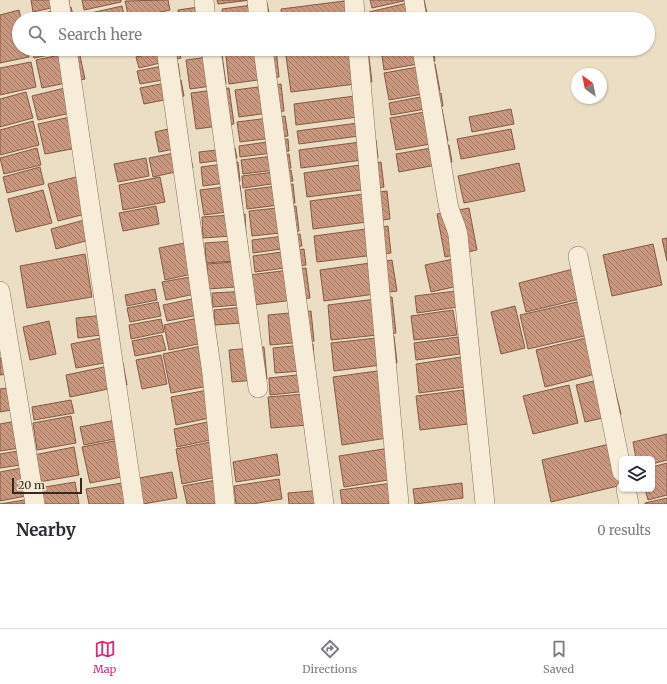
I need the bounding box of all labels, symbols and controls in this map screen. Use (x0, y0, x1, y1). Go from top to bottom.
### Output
search box (12, 12, 655, 56)
icon: search (26, 23, 48, 45)
text: Search here (58, 25, 142, 44)
north arrow (571, 68, 607, 104)
map controls (619, 456, 655, 492)
button: layers (619, 456, 655, 492)
scale bar (12, 476, 82, 495)
text: 20 m (18, 478, 45, 492)
text: Nearby (16, 519, 76, 541)
text: 0 results (597, 522, 651, 539)
tab: Map (93, 638, 116, 676)
tab: Directions (302, 638, 357, 676)
tab: Saved (543, 638, 574, 676)

